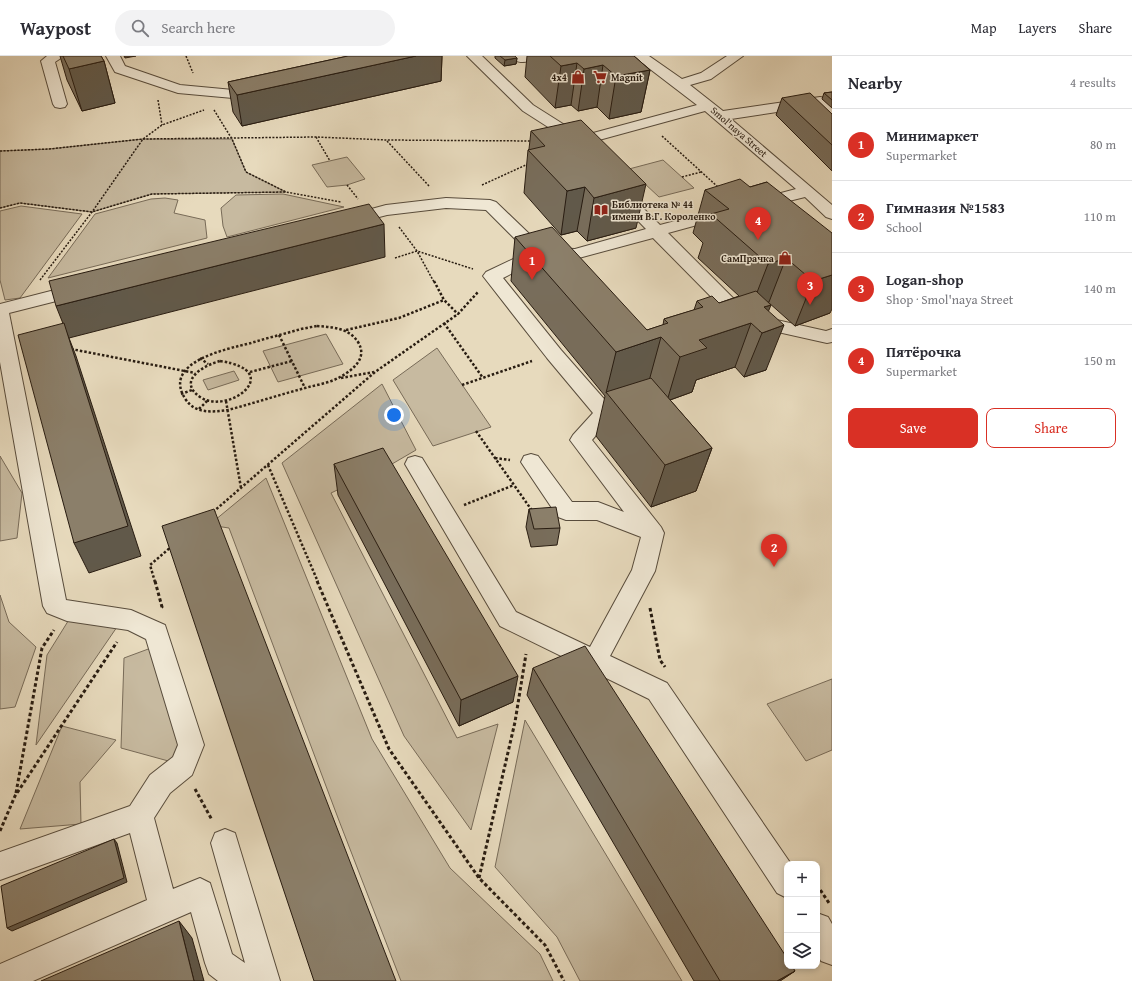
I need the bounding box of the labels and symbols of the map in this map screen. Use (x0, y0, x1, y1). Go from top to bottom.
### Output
shop icon: 4х4 (570, 69, 586, 85)
supermarket icon: Magnit (592, 69, 608, 85)
place label: 4х4 (551, 70, 567, 85)
place label: Magnit (611, 70, 643, 85)
street label: Smol'naya Street (707, 103, 771, 161)
place label: Библиотека № 44 имени В.Г. Короленко (612, 197, 716, 224)
library icon: Библиотека № 44 имени В.Г. Короленко (593, 202, 609, 218)
pin: 4 (745, 207, 771, 240)
pin: 1 (519, 247, 545, 280)
shop icon: СамПрачка (777, 250, 793, 266)
place label: СамПрачка (721, 251, 775, 266)
pin: 3 (797, 272, 823, 305)
your location (384, 405, 404, 425)
pin: 2 (761, 534, 787, 567)

